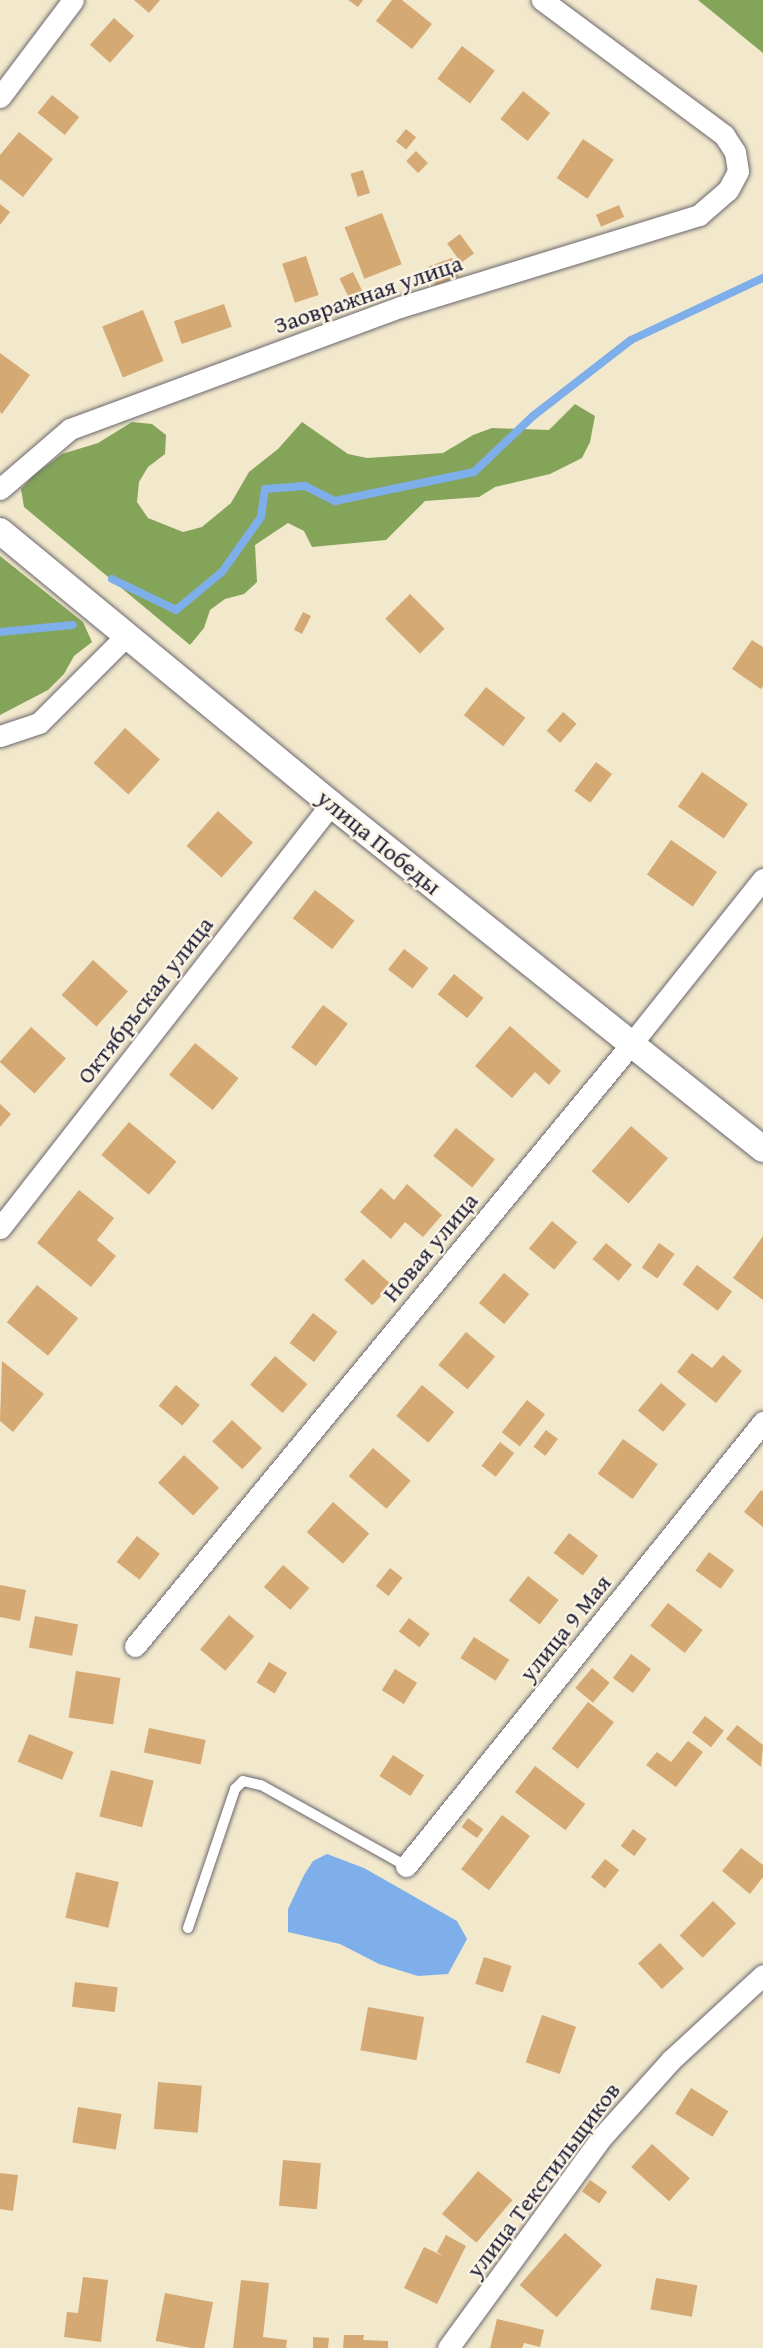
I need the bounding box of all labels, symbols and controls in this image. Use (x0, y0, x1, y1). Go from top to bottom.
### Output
street label: Заовражная улица (270, 248, 466, 340)
street label: улица Победы (311, 783, 447, 901)
street label: Октябрьская улица (71, 911, 219, 1089)
street label: Новая улица (376, 1187, 484, 1307)
street label: улица 9 Мая (513, 1569, 617, 1687)
street label: улица Текстильщиков (460, 2076, 626, 2284)

